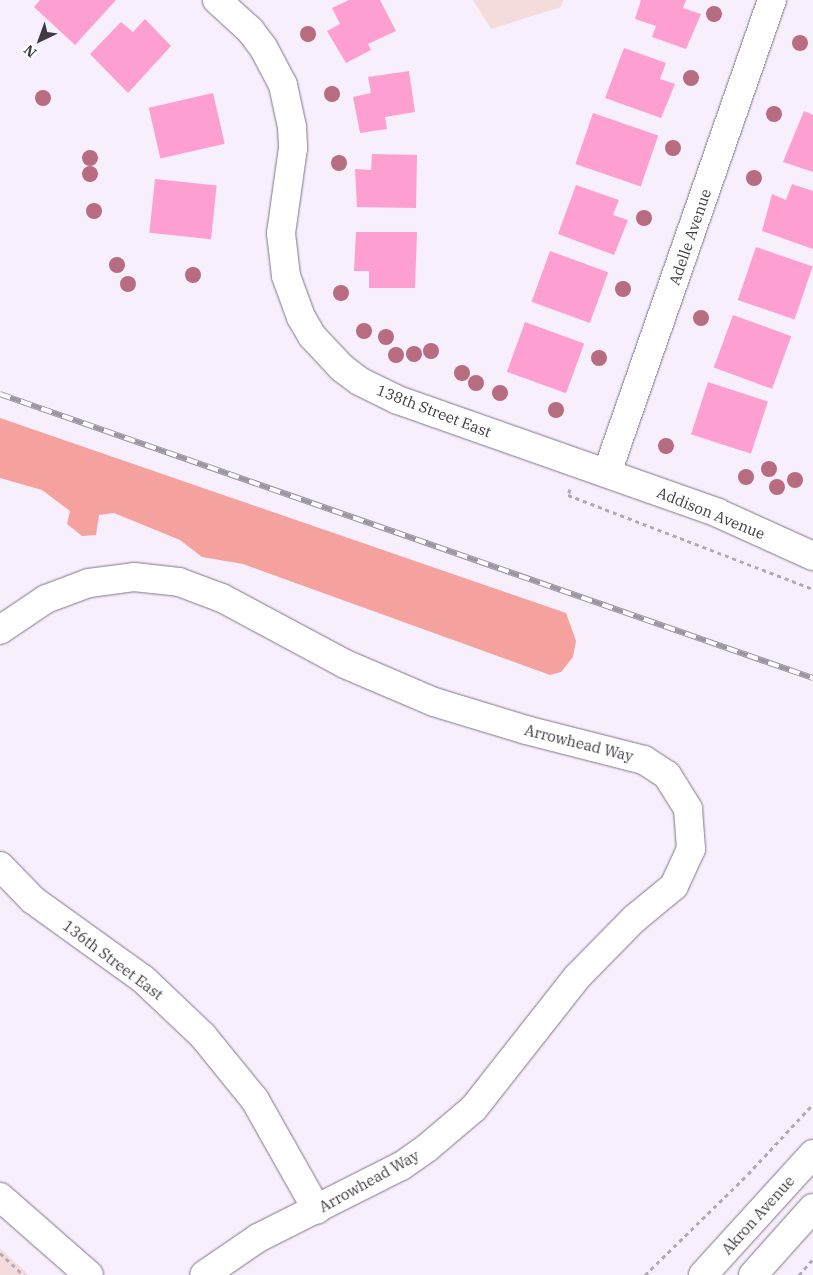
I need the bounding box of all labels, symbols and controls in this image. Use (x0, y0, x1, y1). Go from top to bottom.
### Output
north arrow (15, 15, 65, 65)
text: N (20, 41, 40, 62)
street label: Adelle Avenue (665, 187, 715, 287)
street label: 138th Street East (374, 381, 494, 441)
street label: Addison Avenue (654, 483, 768, 543)
street label: Arrowhead Way (523, 721, 635, 765)
street label: 136th Street East (59, 916, 167, 1004)
street label: Arrowhead Way (316, 1146, 422, 1216)
street label: Akron Avenue (718, 1172, 798, 1258)

